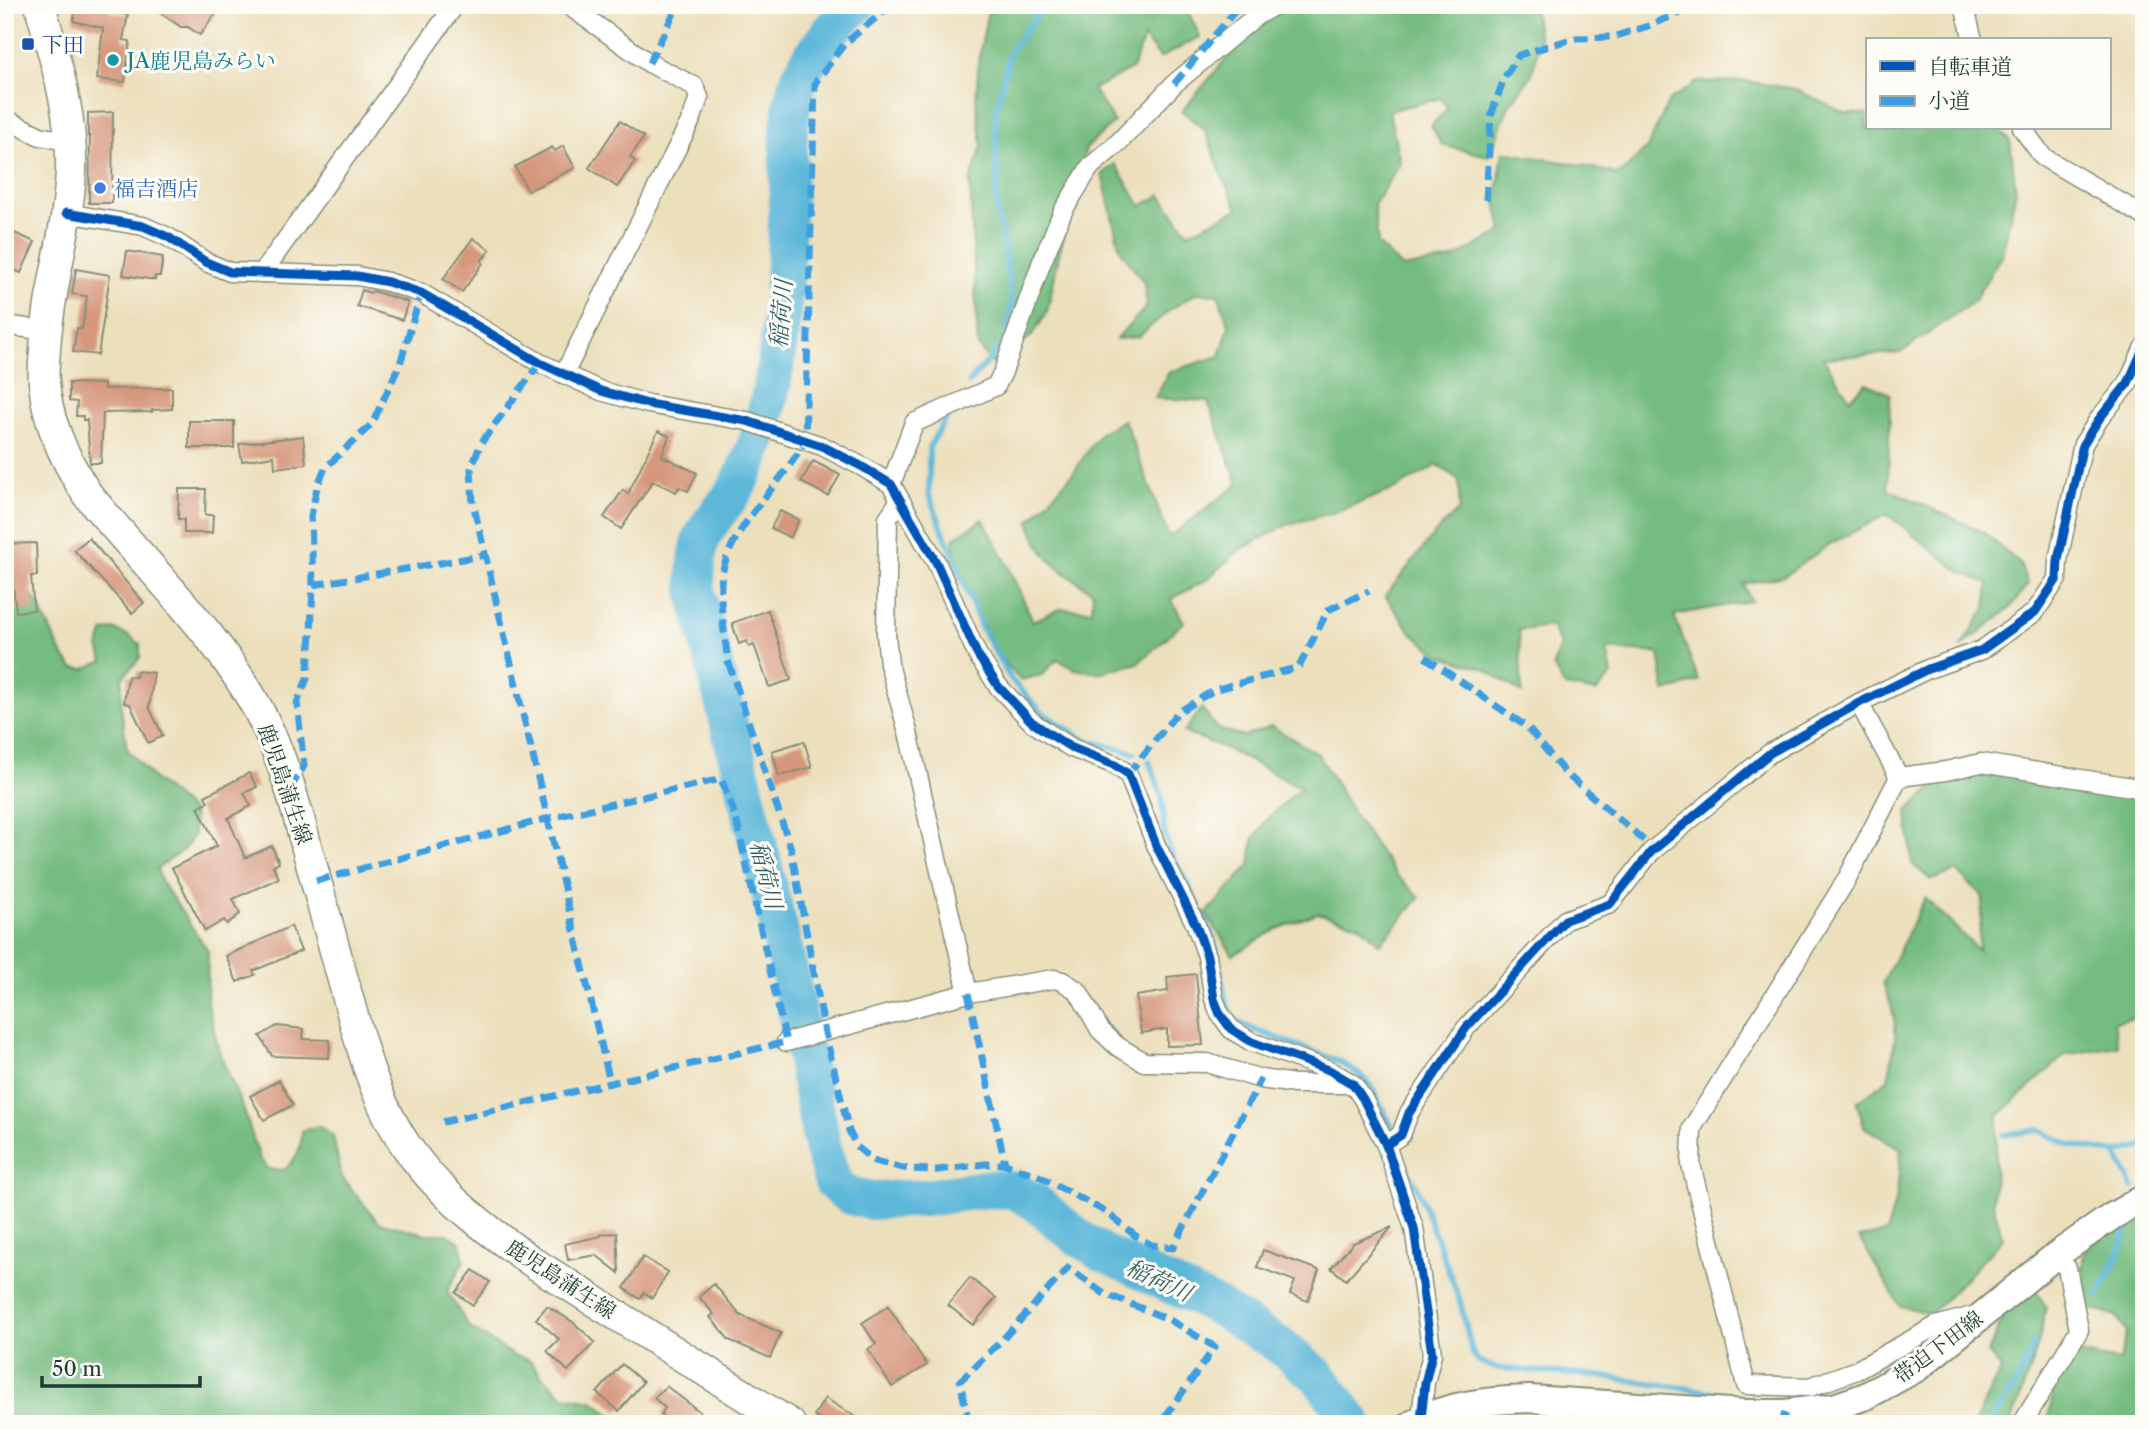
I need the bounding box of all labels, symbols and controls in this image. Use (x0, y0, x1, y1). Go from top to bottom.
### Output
place label: 下田 (42, 32, 84, 57)
marker: 下田 (20, 36, 36, 52)
legend (1866, 38, 2110, 130)
place label: JA鹿児島みらい (124, 48, 276, 73)
marker: JA鹿児島みらい (105, 52, 121, 68)
text: 自転車道 (1928, 54, 2012, 79)
text: 小道 (1928, 88, 1970, 113)
place label: 福吉酒店 (114, 176, 198, 201)
marker: 福吉酒店 (92, 180, 108, 196)
water label: 稲荷川 (764, 275, 798, 350)
street label: 鹿児島蒲生線 (253, 720, 317, 848)
water label: 稲荷川 (744, 838, 789, 915)
street label: 鹿児島蒲生線 (501, 1234, 621, 1324)
water label: 稲荷川 (1122, 1253, 1199, 1309)
street label: 帯迫下田線 (1889, 1305, 1987, 1389)
scale bar (42, 1345, 200, 1389)
text: 50 m (52, 1356, 102, 1381)

